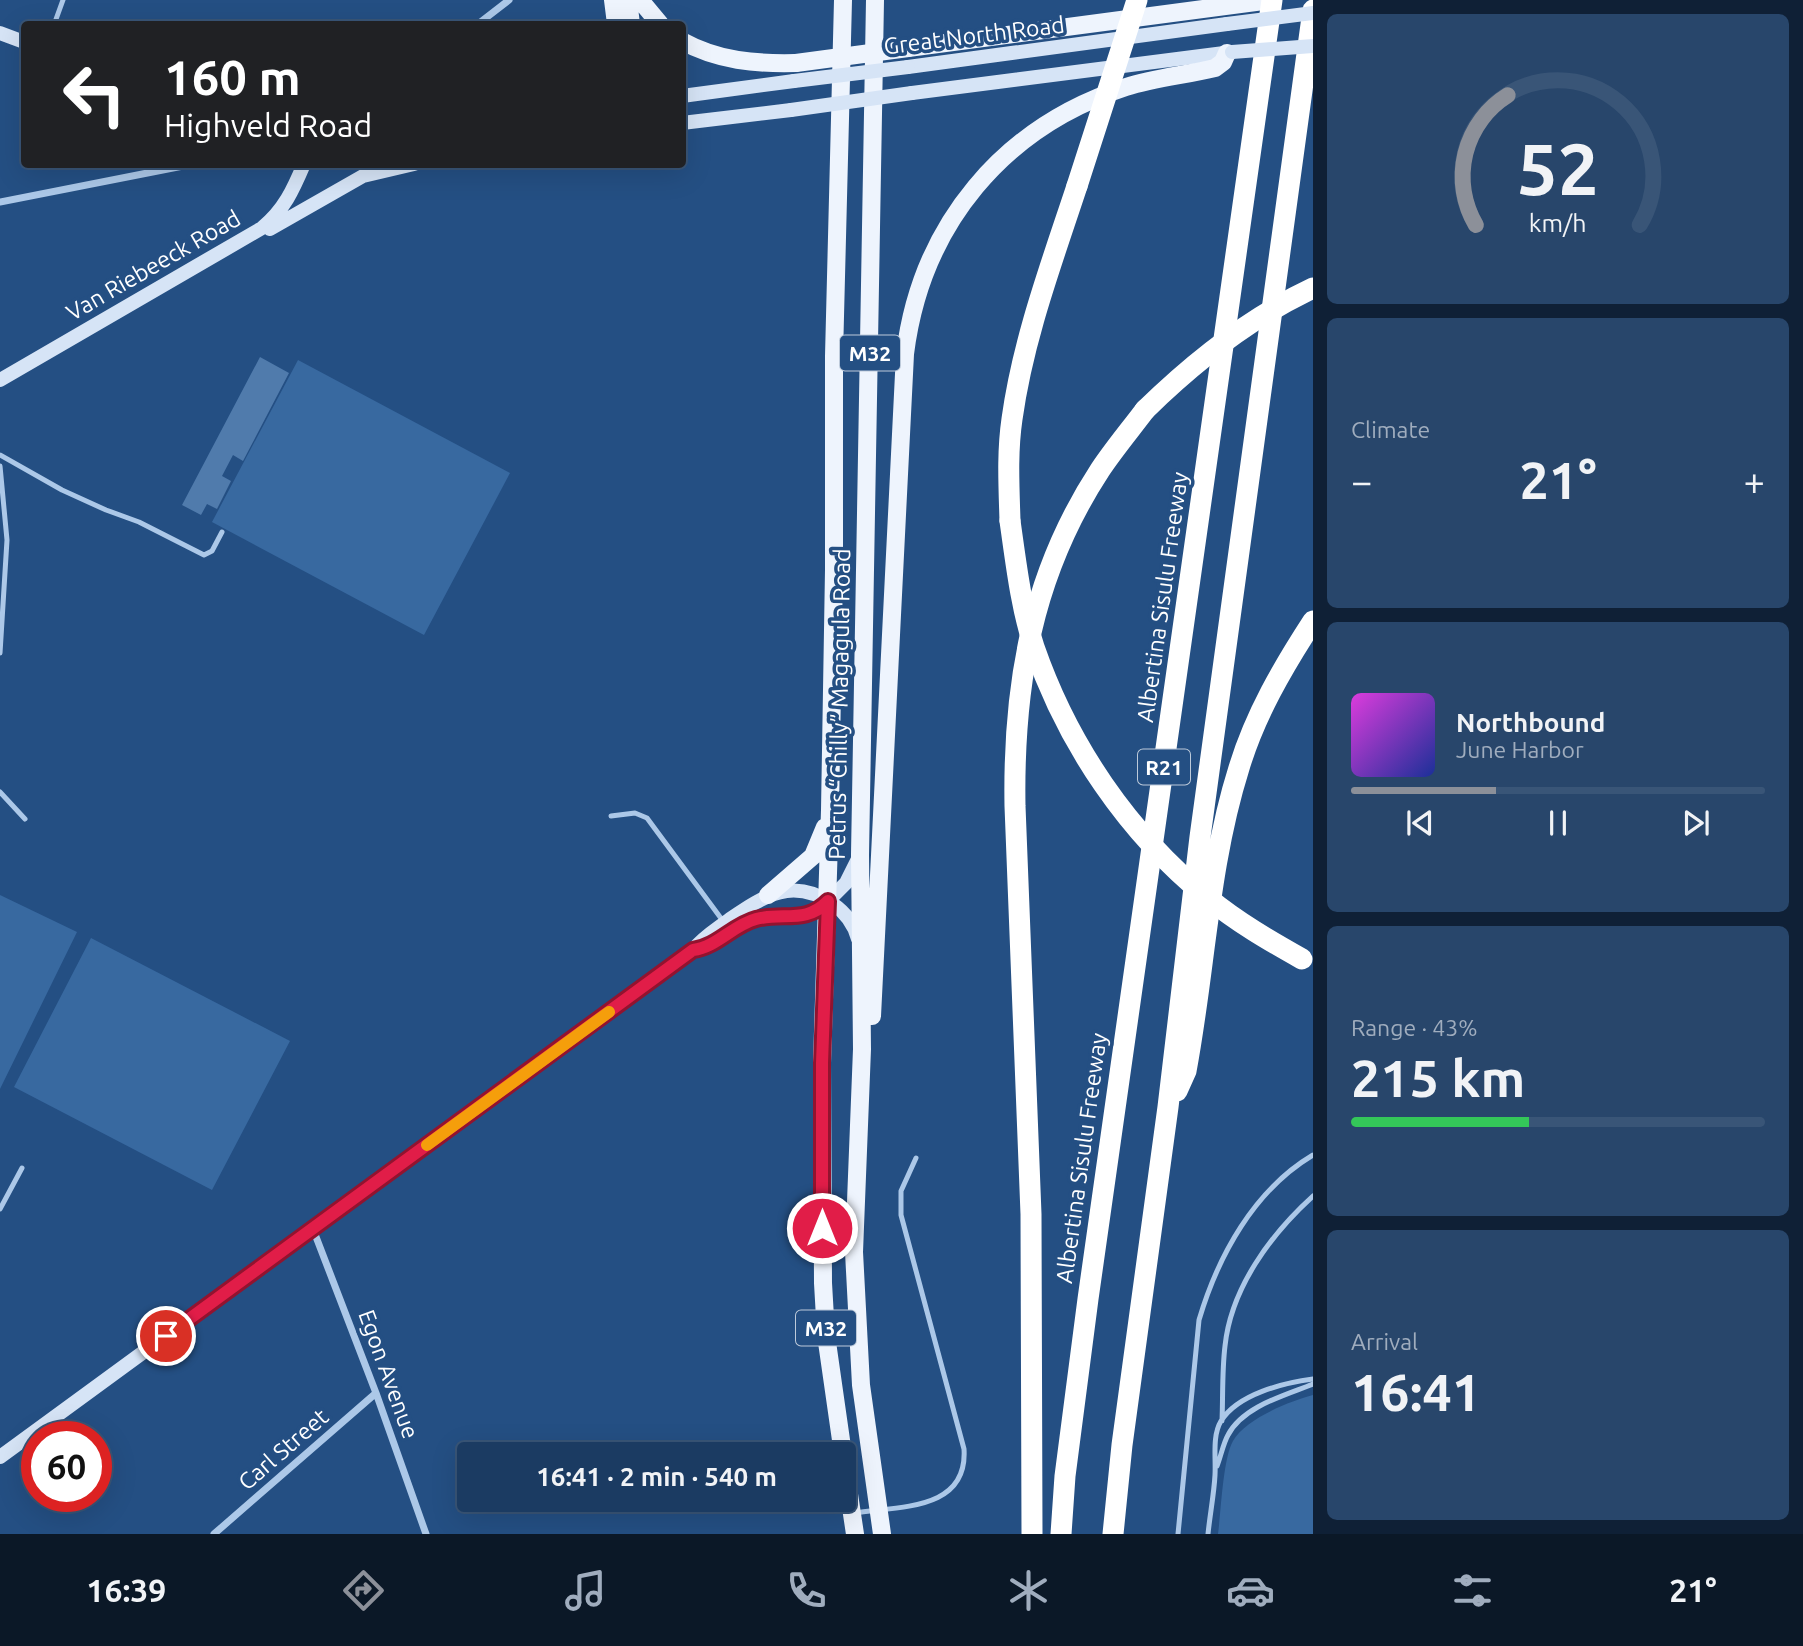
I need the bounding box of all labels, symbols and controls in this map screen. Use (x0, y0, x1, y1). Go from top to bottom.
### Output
street label: Great North Road (882, 12, 1066, 58)
icon: left (49, 49, 140, 140)
text: 160 m (164, 49, 301, 104)
text: Highveld Road (164, 107, 372, 143)
text: 52 (1517, 127, 1599, 209)
street label: Van Riebeeck Road (62, 205, 244, 325)
text: km/h (1529, 209, 1587, 237)
road number: M32 (840, 336, 900, 370)
text: Climate (1351, 417, 1430, 442)
text: 21° (1519, 451, 1597, 509)
text: − (1351, 460, 1372, 502)
text: + (1744, 460, 1765, 502)
street label: Albertina Sisulu Freeway (1132, 470, 1192, 724)
street label: Petrus “Chilly” Magagula Road (824, 548, 854, 860)
text: Northbound (1456, 708, 1605, 737)
text: June Harbor (1456, 737, 1584, 762)
road number: R21 (1138, 750, 1190, 784)
icon: previous (1401, 804, 1439, 842)
icon: pause (1539, 804, 1577, 842)
icon: next (1677, 804, 1715, 842)
text: Range · 43% (1351, 1015, 1478, 1040)
street label: Albertina Sisulu Freeway (1051, 1031, 1111, 1285)
text: 215 km (1351, 1049, 1525, 1107)
position arrow (785, 1191, 859, 1265)
pin (136, 1306, 196, 1366)
street label: Egon Avenue (354, 1306, 424, 1442)
road number: M32 (796, 1310, 856, 1346)
icon: arrive (147, 1317, 185, 1355)
text: Arrival (1351, 1329, 1418, 1354)
text: 16:41 (1351, 1363, 1481, 1421)
street label: Carl Street (233, 1403, 333, 1495)
speed limit sign: 60 (21, 1421, 112, 1512)
text: 16:41 · 2 min · 540 m (536, 1462, 777, 1491)
icon: directions (339, 1566, 388, 1615)
icon: music (561, 1566, 610, 1615)
icon: phone (782, 1566, 831, 1615)
icon: climate (1004, 1566, 1053, 1615)
icon: car (1226, 1566, 1275, 1615)
icon: filters (1448, 1566, 1497, 1615)
text: 16:39 (86, 1572, 166, 1608)
text: 21° (1669, 1572, 1717, 1608)

